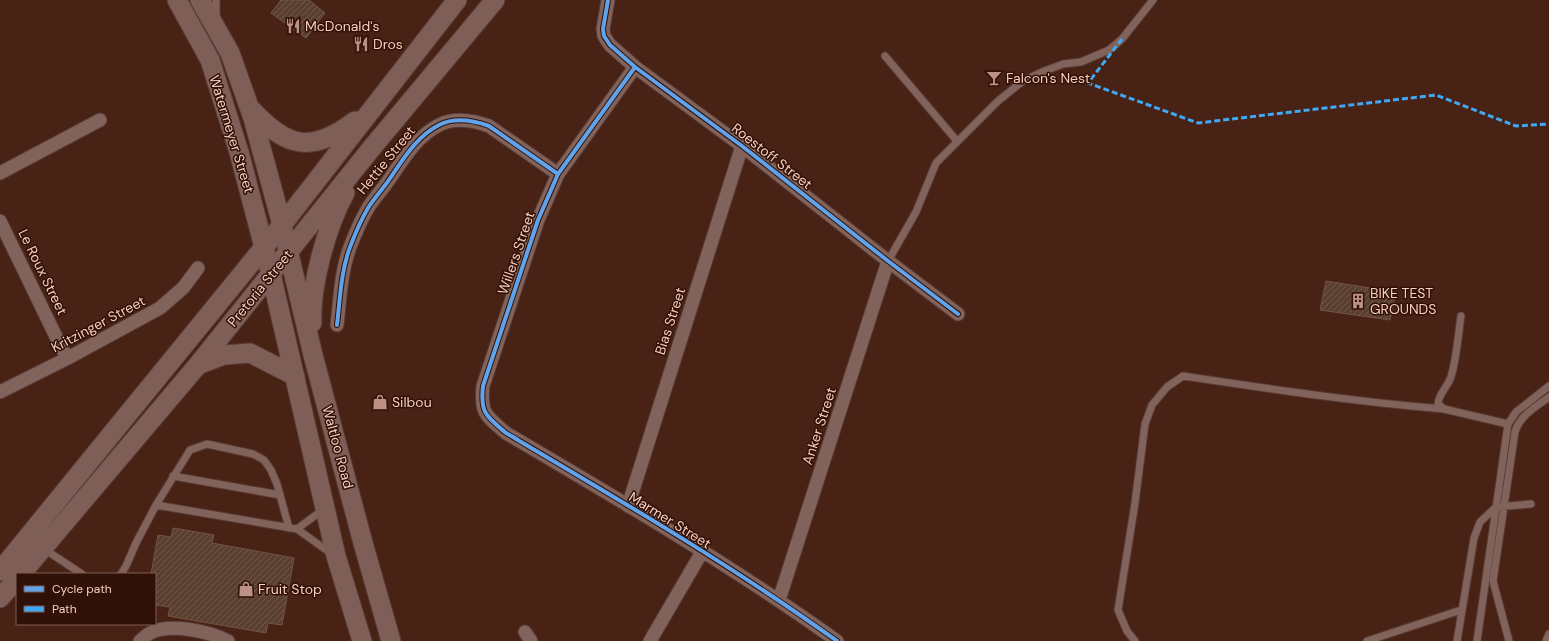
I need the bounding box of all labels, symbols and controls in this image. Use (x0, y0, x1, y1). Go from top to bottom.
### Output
restaurant icon: McDonald's (284, 17, 302, 35)
place label: McDonald's (305, 17, 380, 35)
restaurant icon: Dros (352, 35, 370, 53)
place label: Dros (373, 35, 403, 53)
bar icon: Falcon's Nest (985, 69, 1003, 87)
place label: Falcon's Nest (1006, 69, 1090, 87)
street label: Watermeyer Street (205, 73, 259, 195)
street label: Roestoff Street (728, 119, 816, 193)
street label: Hettie Street (353, 122, 419, 198)
street label: Willers Street (493, 209, 539, 297)
street label: Le Roux Street (14, 226, 72, 318)
street label: Pretoria Street (223, 246, 297, 330)
place label: BIKE TEST GROUNDS (1370, 284, 1436, 318)
street label: Bias Street (651, 285, 689, 357)
street label: Kritzinger Street (48, 292, 148, 356)
building icon: BIKE TEST GROUNDS (1349, 292, 1367, 310)
street label: Anker Street (798, 385, 840, 467)
shop icon: Silbou (371, 393, 389, 411)
place label: Silbou (392, 393, 432, 411)
street label: Waltloo Road (318, 404, 358, 490)
street label: Marmer Street (626, 488, 714, 552)
legend (16, 573, 156, 625)
shop icon: Fruit Stop (237, 580, 255, 598)
place label: Fruit Stop (258, 580, 322, 598)
text: Cycle path (52, 581, 112, 597)
text: Path (52, 601, 77, 617)

